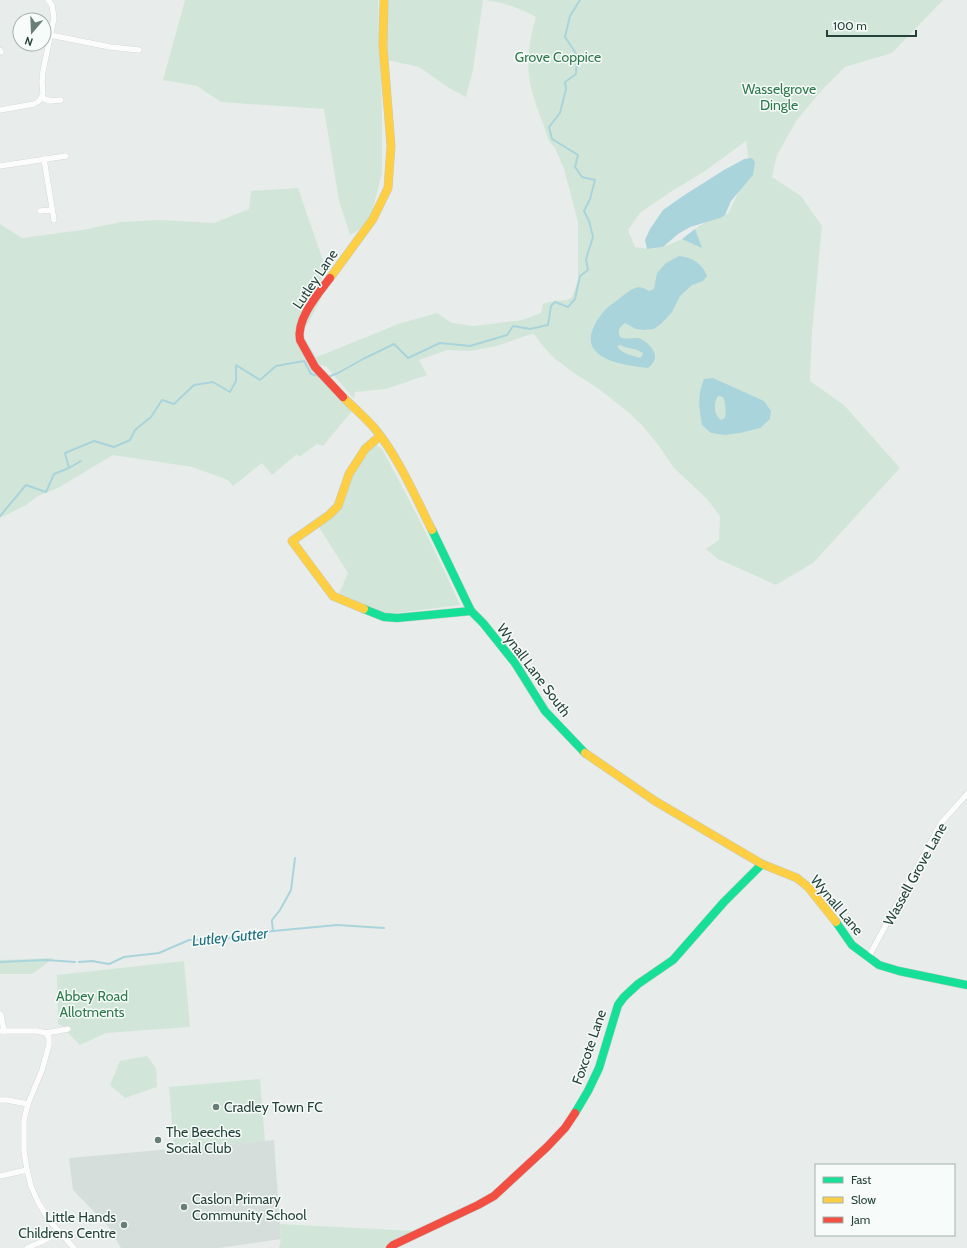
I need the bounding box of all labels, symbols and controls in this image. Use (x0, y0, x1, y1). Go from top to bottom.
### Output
north arrow (12, 12, 52, 52)
scale bar (827, 12, 916, 38)
text: 100 m (833, 18, 867, 33)
text: N (23, 34, 35, 49)
park label: Grove Coppice (515, 48, 601, 66)
park label: Wasselgrove Dingle (742, 80, 816, 114)
street label: Lutley Lane (288, 246, 342, 312)
street label: Wynall Lane South (493, 620, 575, 720)
street label: Wassell Grove Lane (879, 819, 951, 929)
street label: Wynall Lane (807, 871, 867, 939)
water label: Lutley Gutter (191, 924, 270, 950)
park label: Abbey Road Allotments (56, 987, 128, 1021)
street label: Foxcote Lane (568, 1007, 610, 1087)
place label: Cradley Town FC (224, 1098, 323, 1116)
marker: Cradley Town FC (211, 1102, 221, 1112)
place label: The Beeches Social Club (166, 1123, 241, 1157)
marker: The Beeches Social Club (153, 1135, 163, 1145)
legend (815, 1164, 955, 1236)
text: Fast (851, 1172, 871, 1187)
place label: Caslon Primary Community School (192, 1190, 307, 1224)
text: Slow (851, 1192, 876, 1207)
marker: Caslon Primary Community School (179, 1202, 189, 1212)
place label: Little Hands Childrens Centre (18, 1208, 116, 1242)
text: Jam (850, 1212, 870, 1227)
marker: Little Hands Childrens Centre (119, 1220, 129, 1230)

